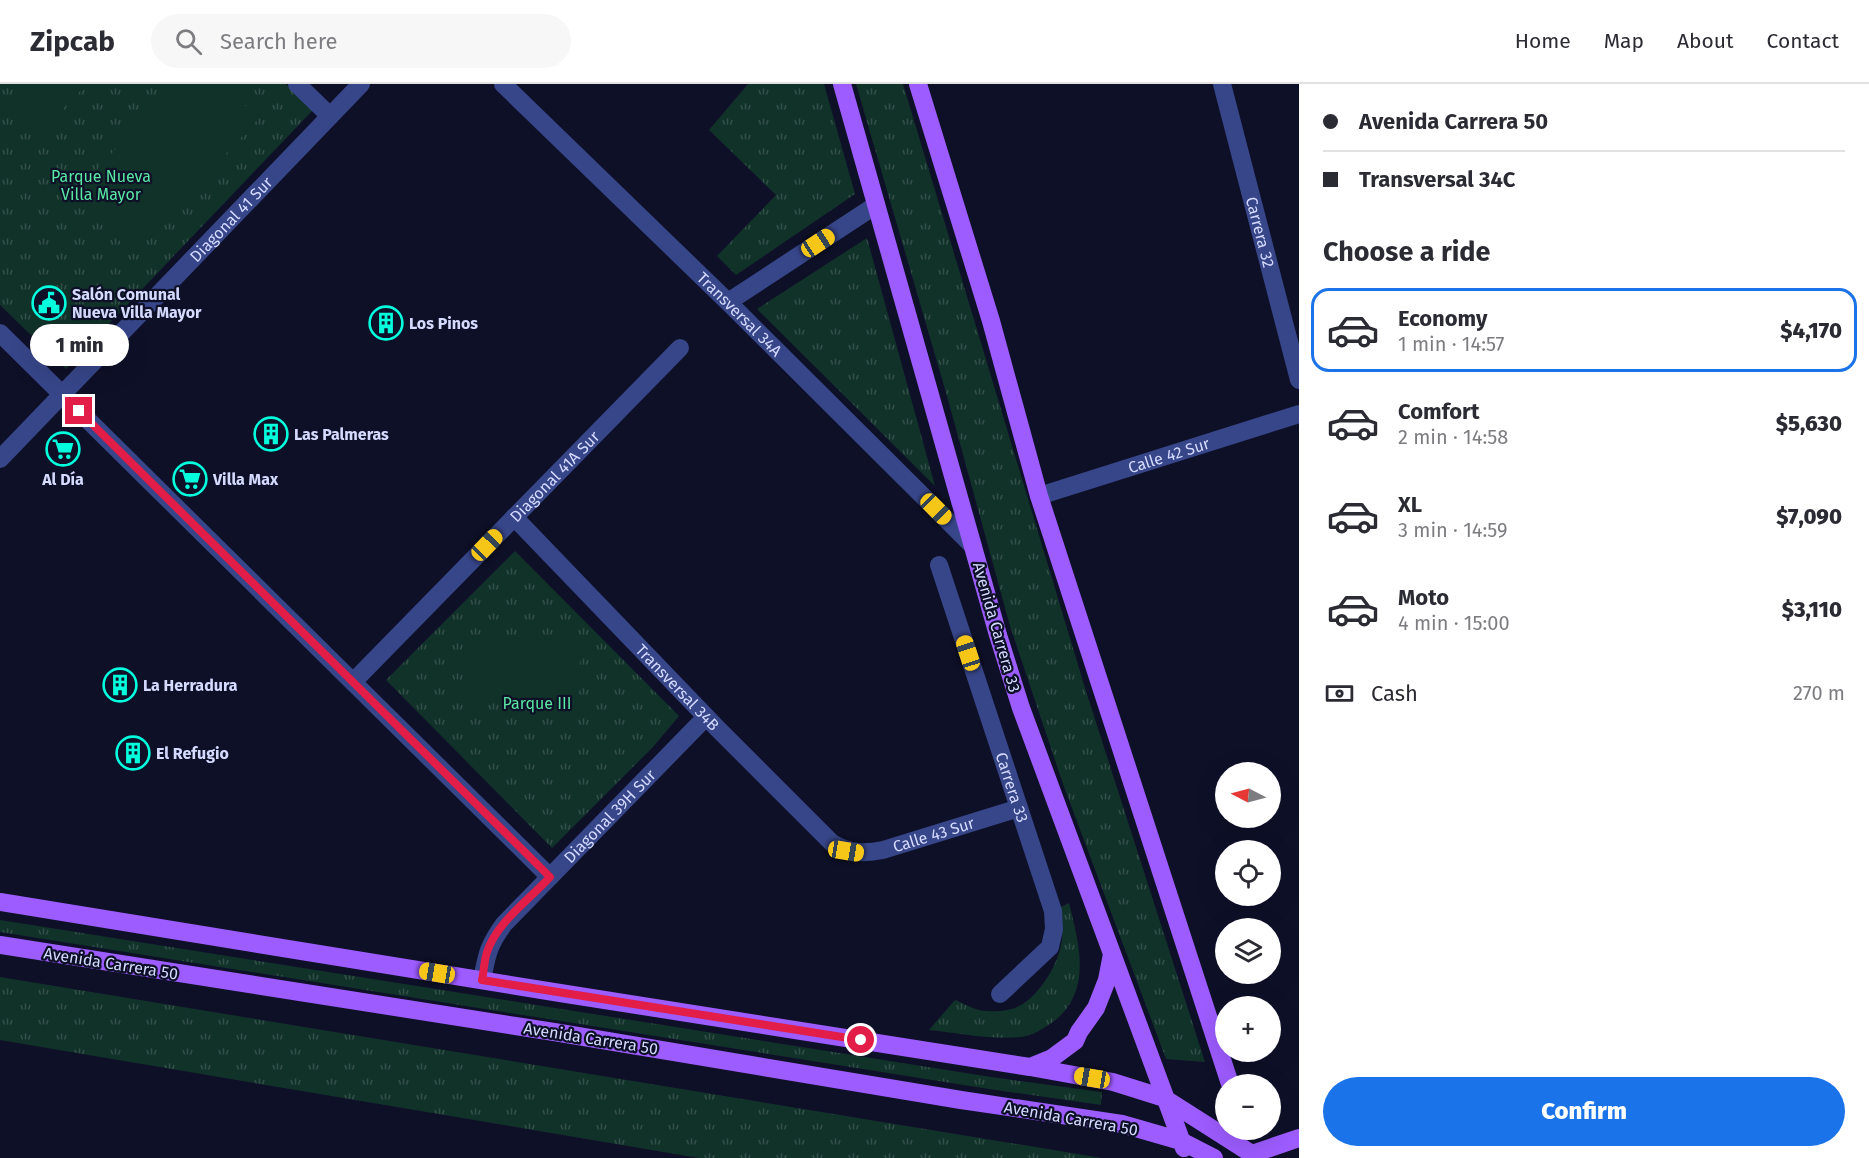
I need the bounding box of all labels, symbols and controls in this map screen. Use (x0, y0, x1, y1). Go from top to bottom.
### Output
search box (151, 14, 571, 68)
text: Zipcab (30, 25, 115, 58)
icon: search (172, 25, 205, 58)
text: Search here (220, 28, 338, 55)
text: Home (1515, 28, 1571, 54)
text: Map (1604, 28, 1644, 54)
text: About (1677, 28, 1734, 54)
text: Contact (1767, 28, 1839, 54)
text: Avenida Carrera 50 (1359, 108, 1548, 135)
text: Transversal 34C (1359, 166, 1516, 193)
park label: Parque Nueva Villa Mayor (51, 167, 151, 204)
street label: Diagonal 41 Sur (186, 172, 277, 266)
street label: Carrera 32 (1242, 195, 1278, 270)
car (798, 226, 838, 260)
text: Choose a ride (1323, 236, 1490, 268)
street label: Transversal 34A (693, 268, 786, 361)
public building icon: Salón Comunal Nueva Villa Mayor (31, 285, 67, 321)
place label: Salón Comunal Nueva Villa Mayor (72, 285, 202, 322)
icon: car (1326, 303, 1380, 357)
building icon: Los Pinos (368, 305, 404, 341)
text: Economy (1398, 305, 1487, 332)
place label: Los Pinos (409, 314, 478, 333)
text: $4,170 (1780, 317, 1842, 344)
callout: 1 min (29, 324, 128, 366)
text: 1 min · 14:57 (1398, 332, 1504, 356)
text: 1 min (56, 333, 103, 357)
icon: car (1326, 396, 1380, 450)
route end (65, 397, 92, 424)
text: Comfort (1398, 398, 1479, 425)
text: $5,630 (1776, 410, 1842, 437)
building icon: Las Palmeras (253, 416, 289, 452)
place label: Las Palmeras (294, 425, 389, 444)
text: 2 min · 14:58 (1398, 425, 1508, 449)
street label: Diagonal 41A Sur (506, 426, 604, 526)
supermarket icon: Al Día (45, 431, 81, 467)
street label: Calle 42 Sur (1126, 434, 1213, 477)
supermarket icon: Villa Max (172, 461, 208, 497)
place label: Al Día (41, 470, 84, 489)
place label: Villa Max (212, 470, 279, 489)
icon: car (1326, 489, 1380, 543)
car (917, 490, 955, 528)
text: XL (1398, 491, 1422, 518)
text: $7,090 (1776, 503, 1842, 530)
text: 3 min · 14:59 (1398, 518, 1508, 542)
car (468, 526, 506, 564)
street label: Avenida Carrera 33 (969, 560, 1024, 695)
icon: car (1326, 582, 1380, 636)
text: Moto (1398, 584, 1449, 611)
text: $3,110 (1782, 596, 1842, 623)
text: 4 min · 15:00 (1398, 611, 1510, 635)
car (954, 633, 982, 673)
street label: Transversal 34B (632, 640, 723, 735)
building icon: La Herradura (102, 667, 138, 703)
place label: La Herradura (143, 676, 238, 695)
icon: cash (1323, 677, 1356, 710)
text: Cash (1371, 680, 1418, 707)
text: 270 m (1793, 681, 1845, 705)
park label: Parque III (503, 694, 571, 713)
building icon: El Refugio (115, 735, 151, 771)
place label: El Refugio (156, 744, 229, 763)
street label: Carrera 33 (991, 750, 1032, 825)
north arrow (1215, 762, 1281, 828)
map controls (1215, 762, 1281, 1140)
street label: Diagonal 39H Sur (560, 765, 660, 867)
street label: Calle 43 Sur (890, 813, 977, 856)
car (827, 839, 865, 863)
button: locate (1215, 840, 1281, 906)
button: layers (1215, 918, 1281, 984)
street label: Avenida Carrera 50 (42, 943, 179, 984)
car (418, 961, 456, 985)
button: + (1215, 996, 1281, 1062)
street label: Avenida Carrera 50 (522, 1018, 659, 1059)
route start (847, 1026, 874, 1053)
car (1073, 1066, 1111, 1090)
button: − (1215, 1074, 1281, 1140)
button: Confirm (1323, 1077, 1845, 1146)
street label: Avenida Carrera 50 (1002, 1097, 1139, 1140)

